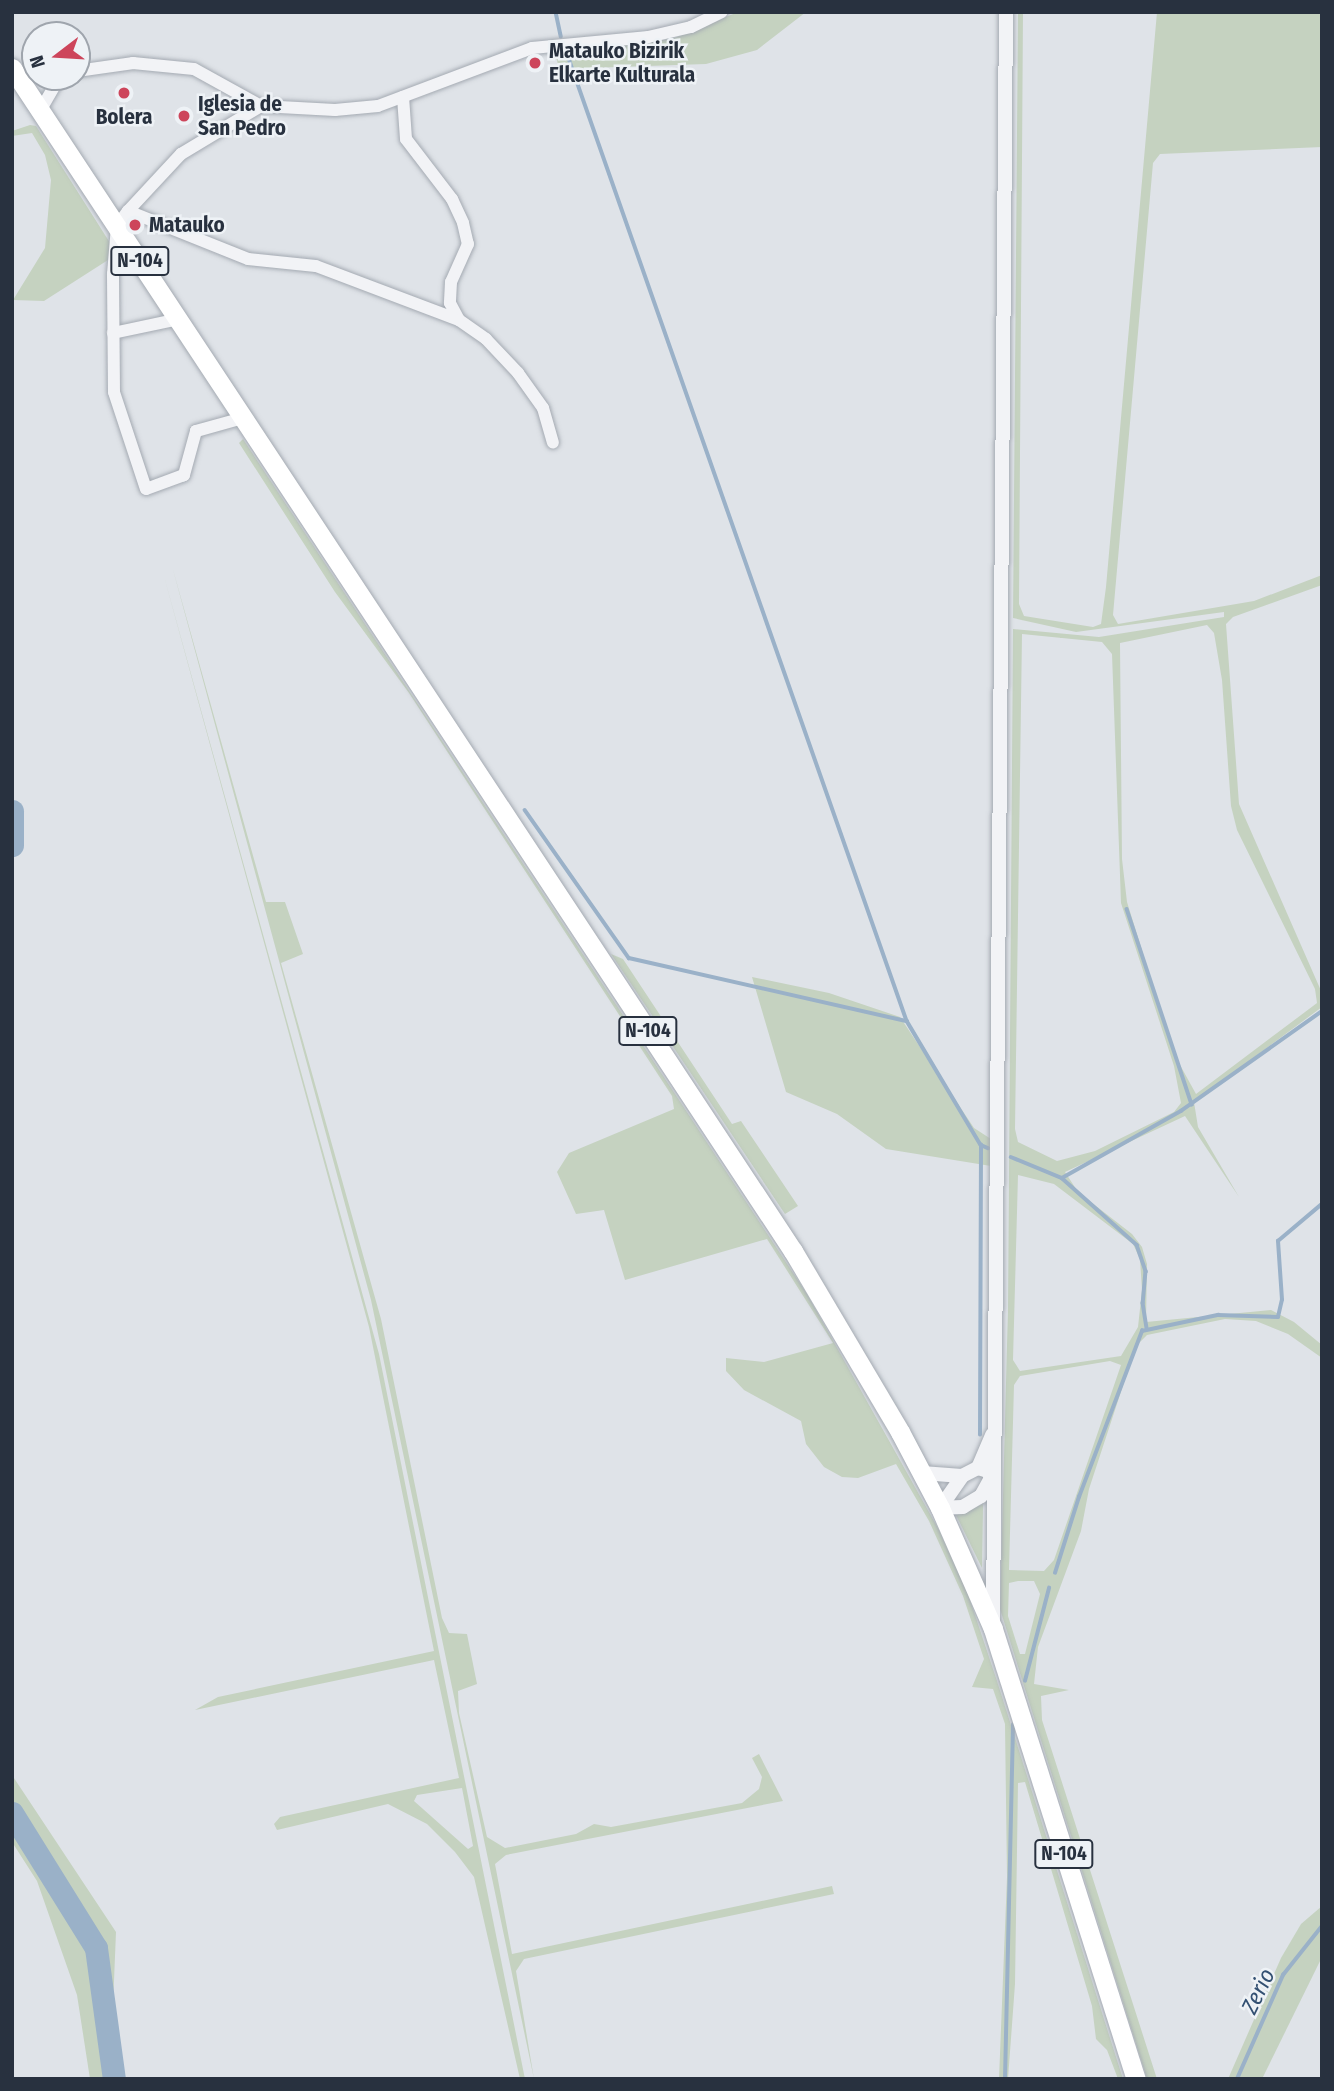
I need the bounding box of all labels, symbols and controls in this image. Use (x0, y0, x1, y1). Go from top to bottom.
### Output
north arrow (21, 21, 91, 91)
place label: Matauko Bizirik Elkarte Kulturala (549, 38, 695, 88)
text: N (25, 53, 50, 71)
marker: Matauko Bizirik Elkarte Kulturala (527, 55, 543, 71)
marker: Bolera (116, 85, 132, 101)
place label: Iglesia de San Pedro (198, 91, 286, 141)
place label: Bolera (96, 104, 152, 130)
marker: Iglesia de San Pedro (176, 108, 192, 124)
place label: Matauko (149, 212, 225, 238)
marker: Matauko (127, 217, 143, 233)
road number: N-104 (110, 246, 170, 276)
road number: N-104 (618, 1015, 678, 1046)
road number: N-104 (1034, 1838, 1094, 1870)
water label: Zerio (1235, 1964, 1281, 2018)

